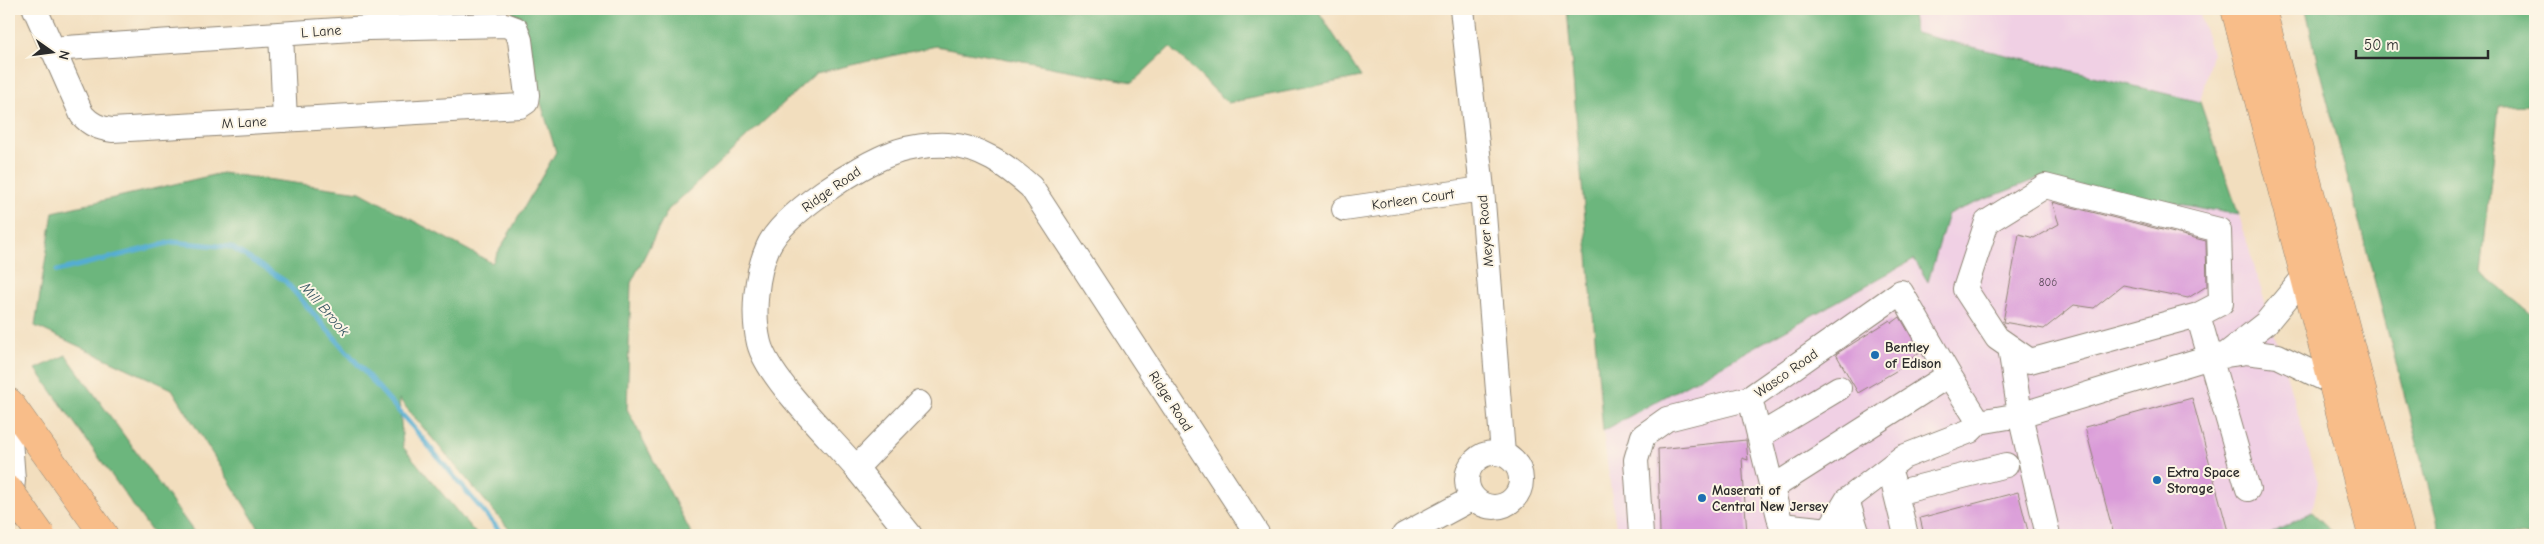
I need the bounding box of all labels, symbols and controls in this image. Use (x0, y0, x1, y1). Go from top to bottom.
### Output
street label: L Lane (300, 22, 342, 41)
north arrow (28, 28, 78, 78)
scale bar (2356, 28, 2489, 60)
text: 50 m (2364, 36, 2399, 54)
text: N (55, 49, 73, 62)
street label: M Lane (221, 113, 267, 132)
street label: Ridge Road (798, 163, 864, 216)
street label: Korleen Court (1371, 185, 1456, 214)
street label: Meyer Road (1474, 194, 1497, 268)
house number: 806 (2039, 276, 2057, 289)
water label: Mill Brook (296, 278, 354, 340)
place label: Bentley of Edison (1885, 339, 1941, 372)
street label: Wasco Road (1751, 345, 1821, 401)
marker: Bentley of Edison (1869, 349, 1881, 361)
street label: Ridge Road (1145, 368, 1196, 435)
place label: Extra Space Storage (2167, 464, 2240, 497)
marker: Extra Space Storage (2151, 474, 2163, 486)
place label: Maserati of Central New Jersey (1712, 482, 1829, 515)
marker: Maserati of Central New Jersey (1696, 492, 1708, 504)

